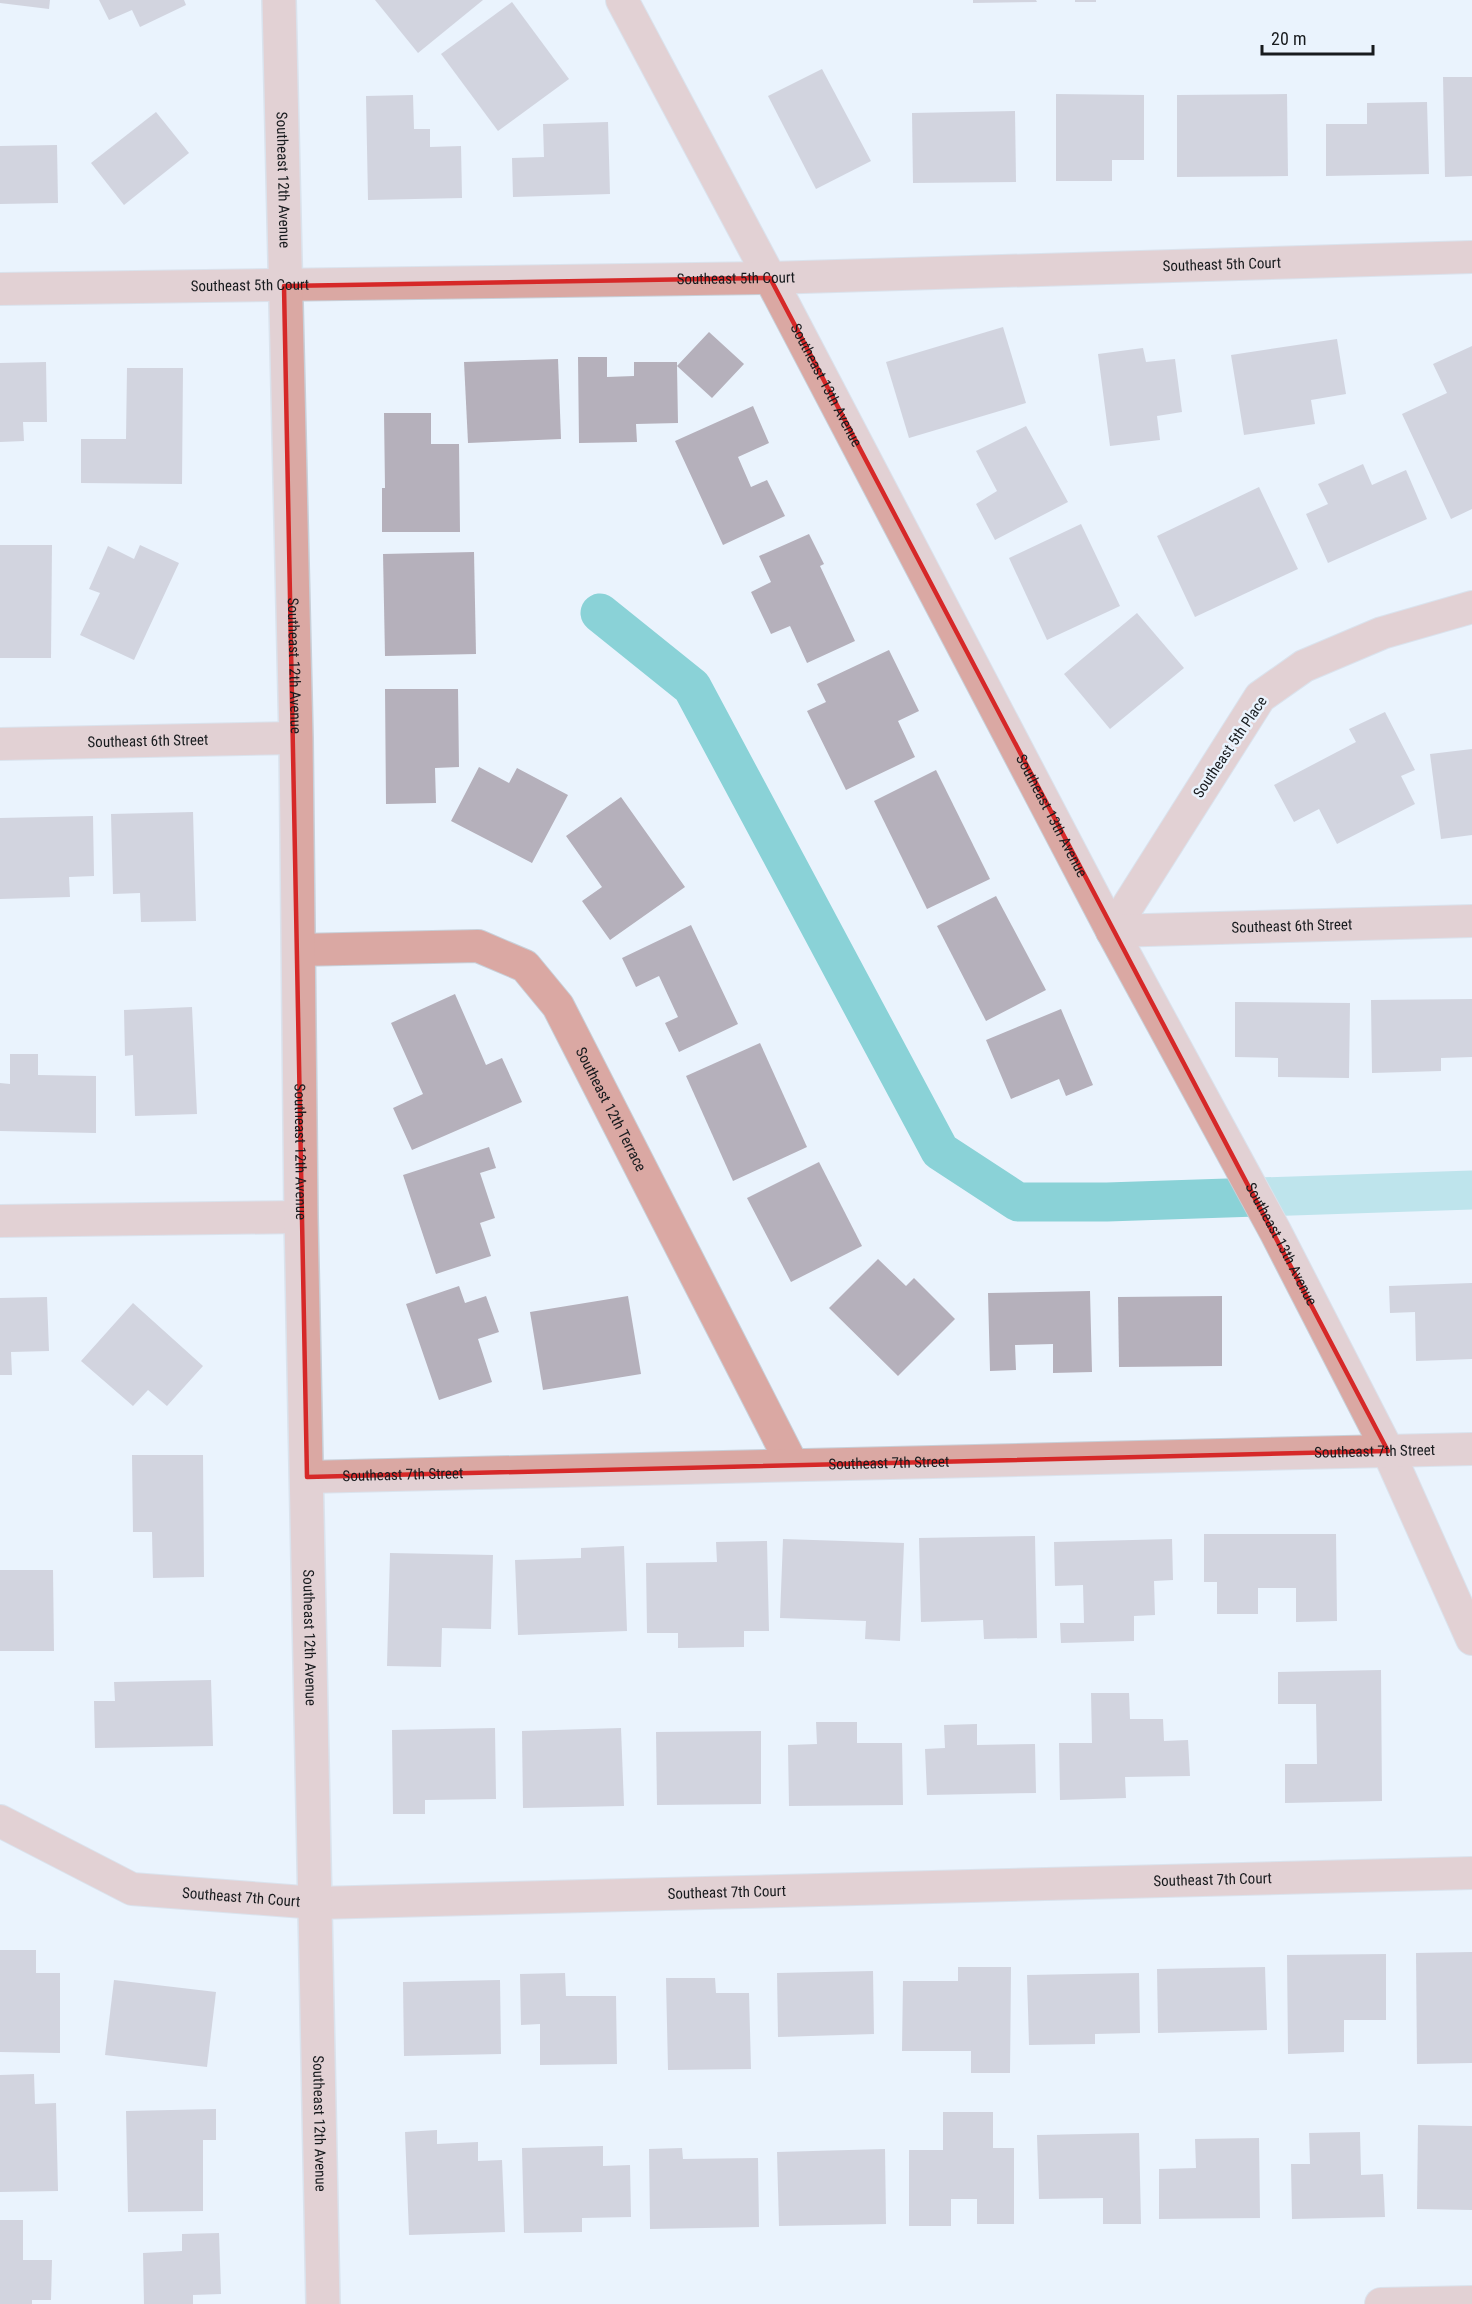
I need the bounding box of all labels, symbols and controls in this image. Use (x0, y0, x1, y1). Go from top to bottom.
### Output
scale bar (1262, 18, 1373, 56)
text: 20 m (1271, 28, 1306, 49)
street label: Southeast 12th Avenue (273, 112, 294, 248)
street label: Southeast 5th Court (1162, 254, 1281, 275)
street label: Southeast 5th Court (677, 268, 795, 288)
street label: Southeast 5th Court (191, 276, 309, 295)
street label: Southeast 13th Avenue (787, 321, 866, 450)
street label: Southeast 12th Avenue (284, 597, 305, 734)
street label: Southeast 5th Place (1189, 693, 1271, 801)
street label: Southeast 6th Street (87, 731, 209, 751)
street label: Southeast 13th Avenue (1012, 751, 1091, 880)
street label: Southeast 6th Street (1231, 915, 1353, 937)
street label: Southeast 12th Terrace (572, 1044, 650, 1174)
street label: Southeast 12th Avenue (291, 1083, 310, 1220)
street label: Southeast 13th Avenue (1241, 1180, 1321, 1309)
street label: Southeast 7th Street (1314, 1441, 1435, 1462)
street label: Southeast 7th Street (828, 1453, 950, 1473)
street label: Southeast 7th Street (342, 1464, 464, 1485)
street label: Southeast 12th Avenue (299, 1569, 320, 1706)
street label: Southeast 7th Court (1153, 1869, 1272, 1890)
street label: Southeast 7th Court (667, 1882, 786, 1903)
street label: Southeast 7th Court (181, 1884, 301, 1911)
street label: Southeast 12th Avenue (309, 2055, 330, 2192)

